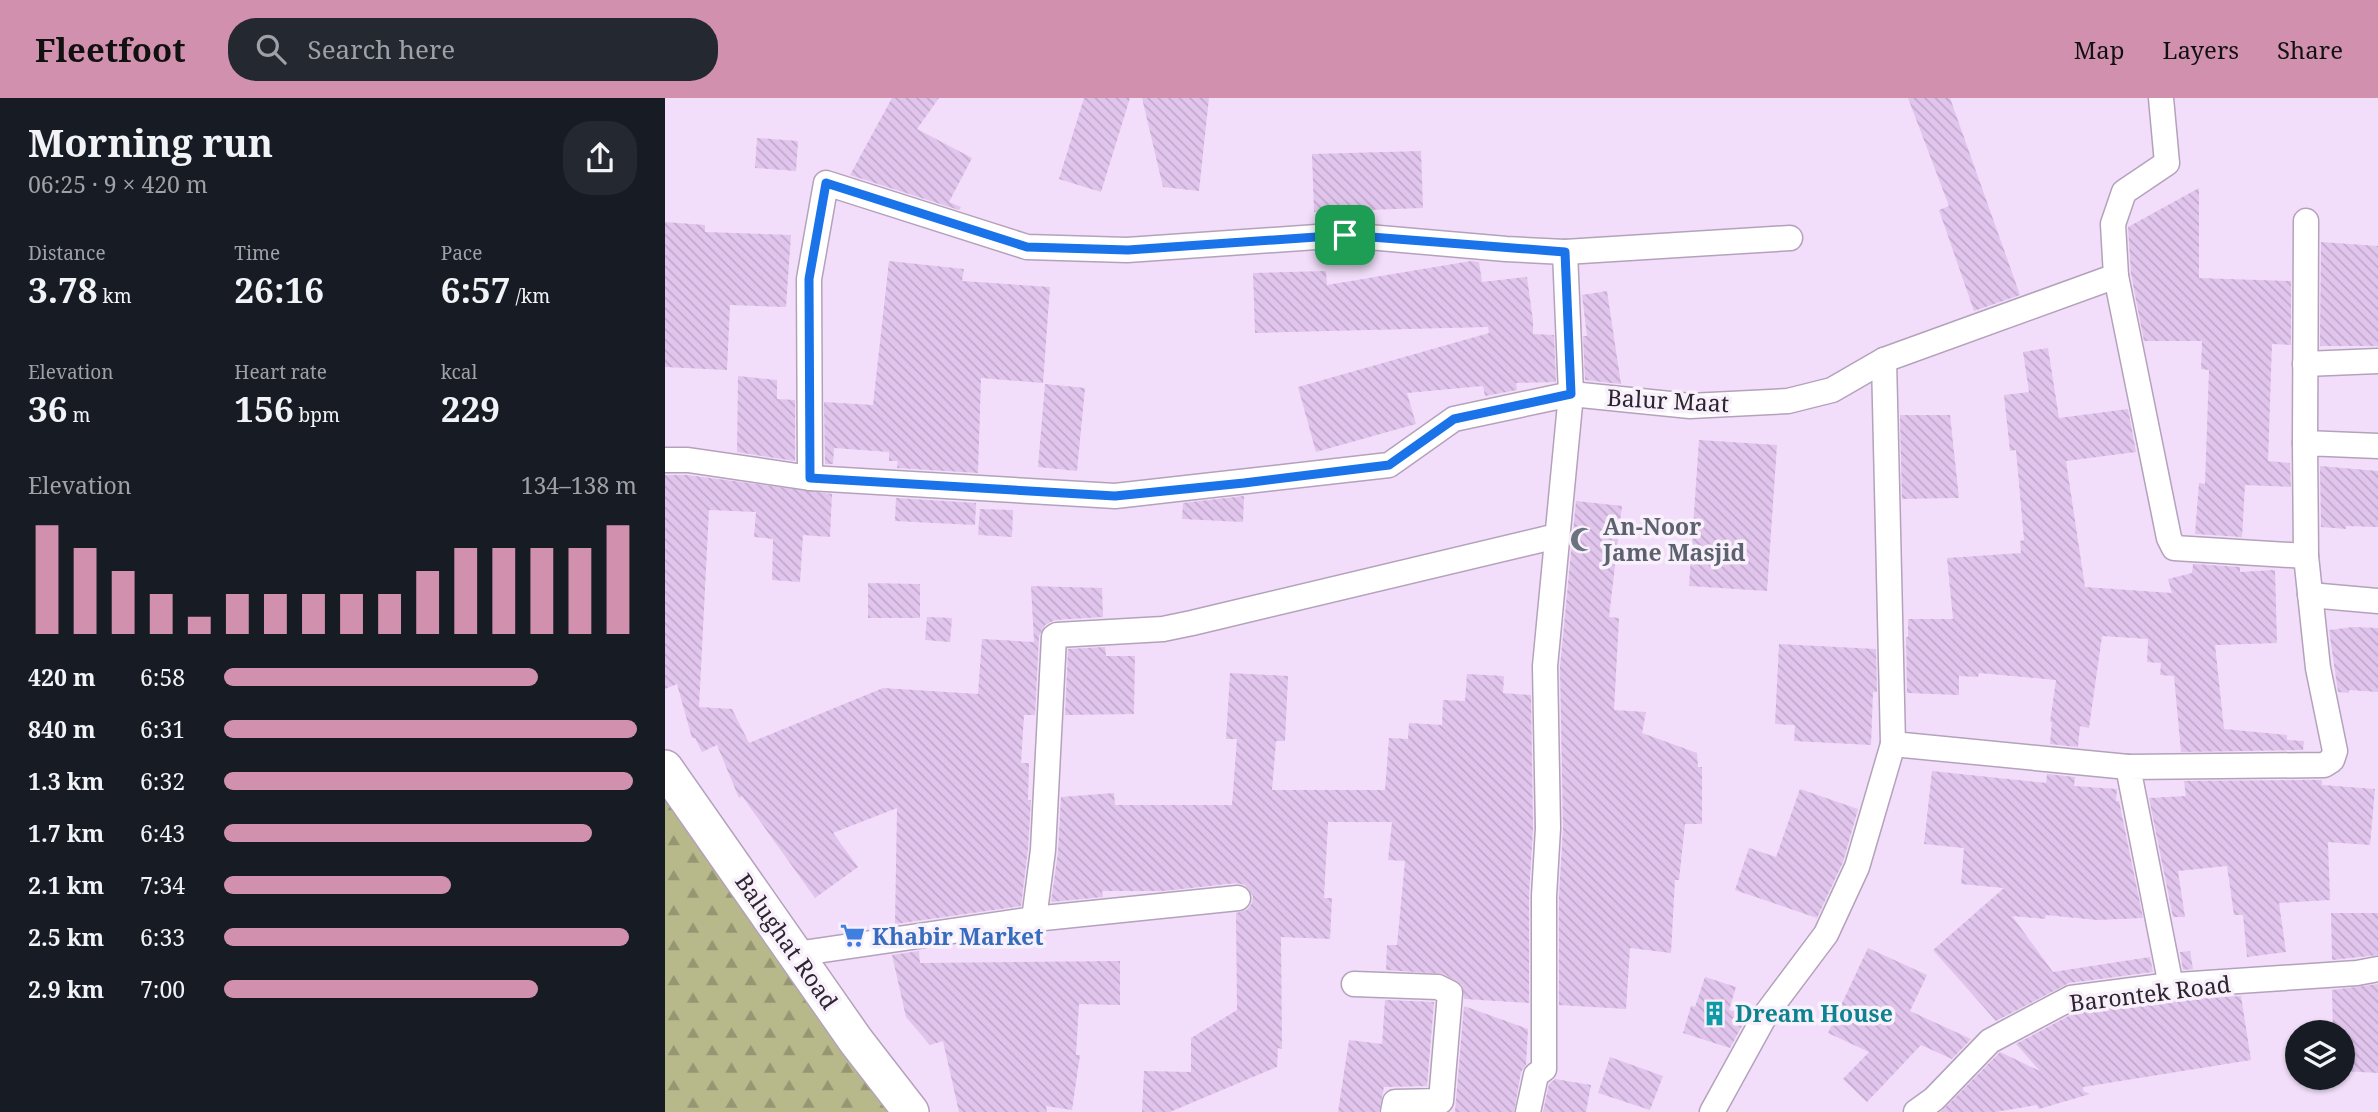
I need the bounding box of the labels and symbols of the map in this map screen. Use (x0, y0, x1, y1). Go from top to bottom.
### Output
pin (1315, 205, 1375, 265)
street label: Balur Maat (1606, 381, 1730, 419)
place label: An-Noor Jame Masjid (1602, 510, 1746, 568)
mosque icon: An-Noor Jame Masjid (1569, 525, 1597, 553)
street label: Balughat Road (728, 867, 846, 1015)
place label: Khabir Market (872, 920, 1043, 952)
supermarket icon: Khabir Market (838, 922, 866, 950)
street label: Barontek Road (2068, 967, 2232, 1019)
place label: Dream House (1735, 997, 1893, 1029)
building icon: Dream House (1701, 999, 1729, 1027)

